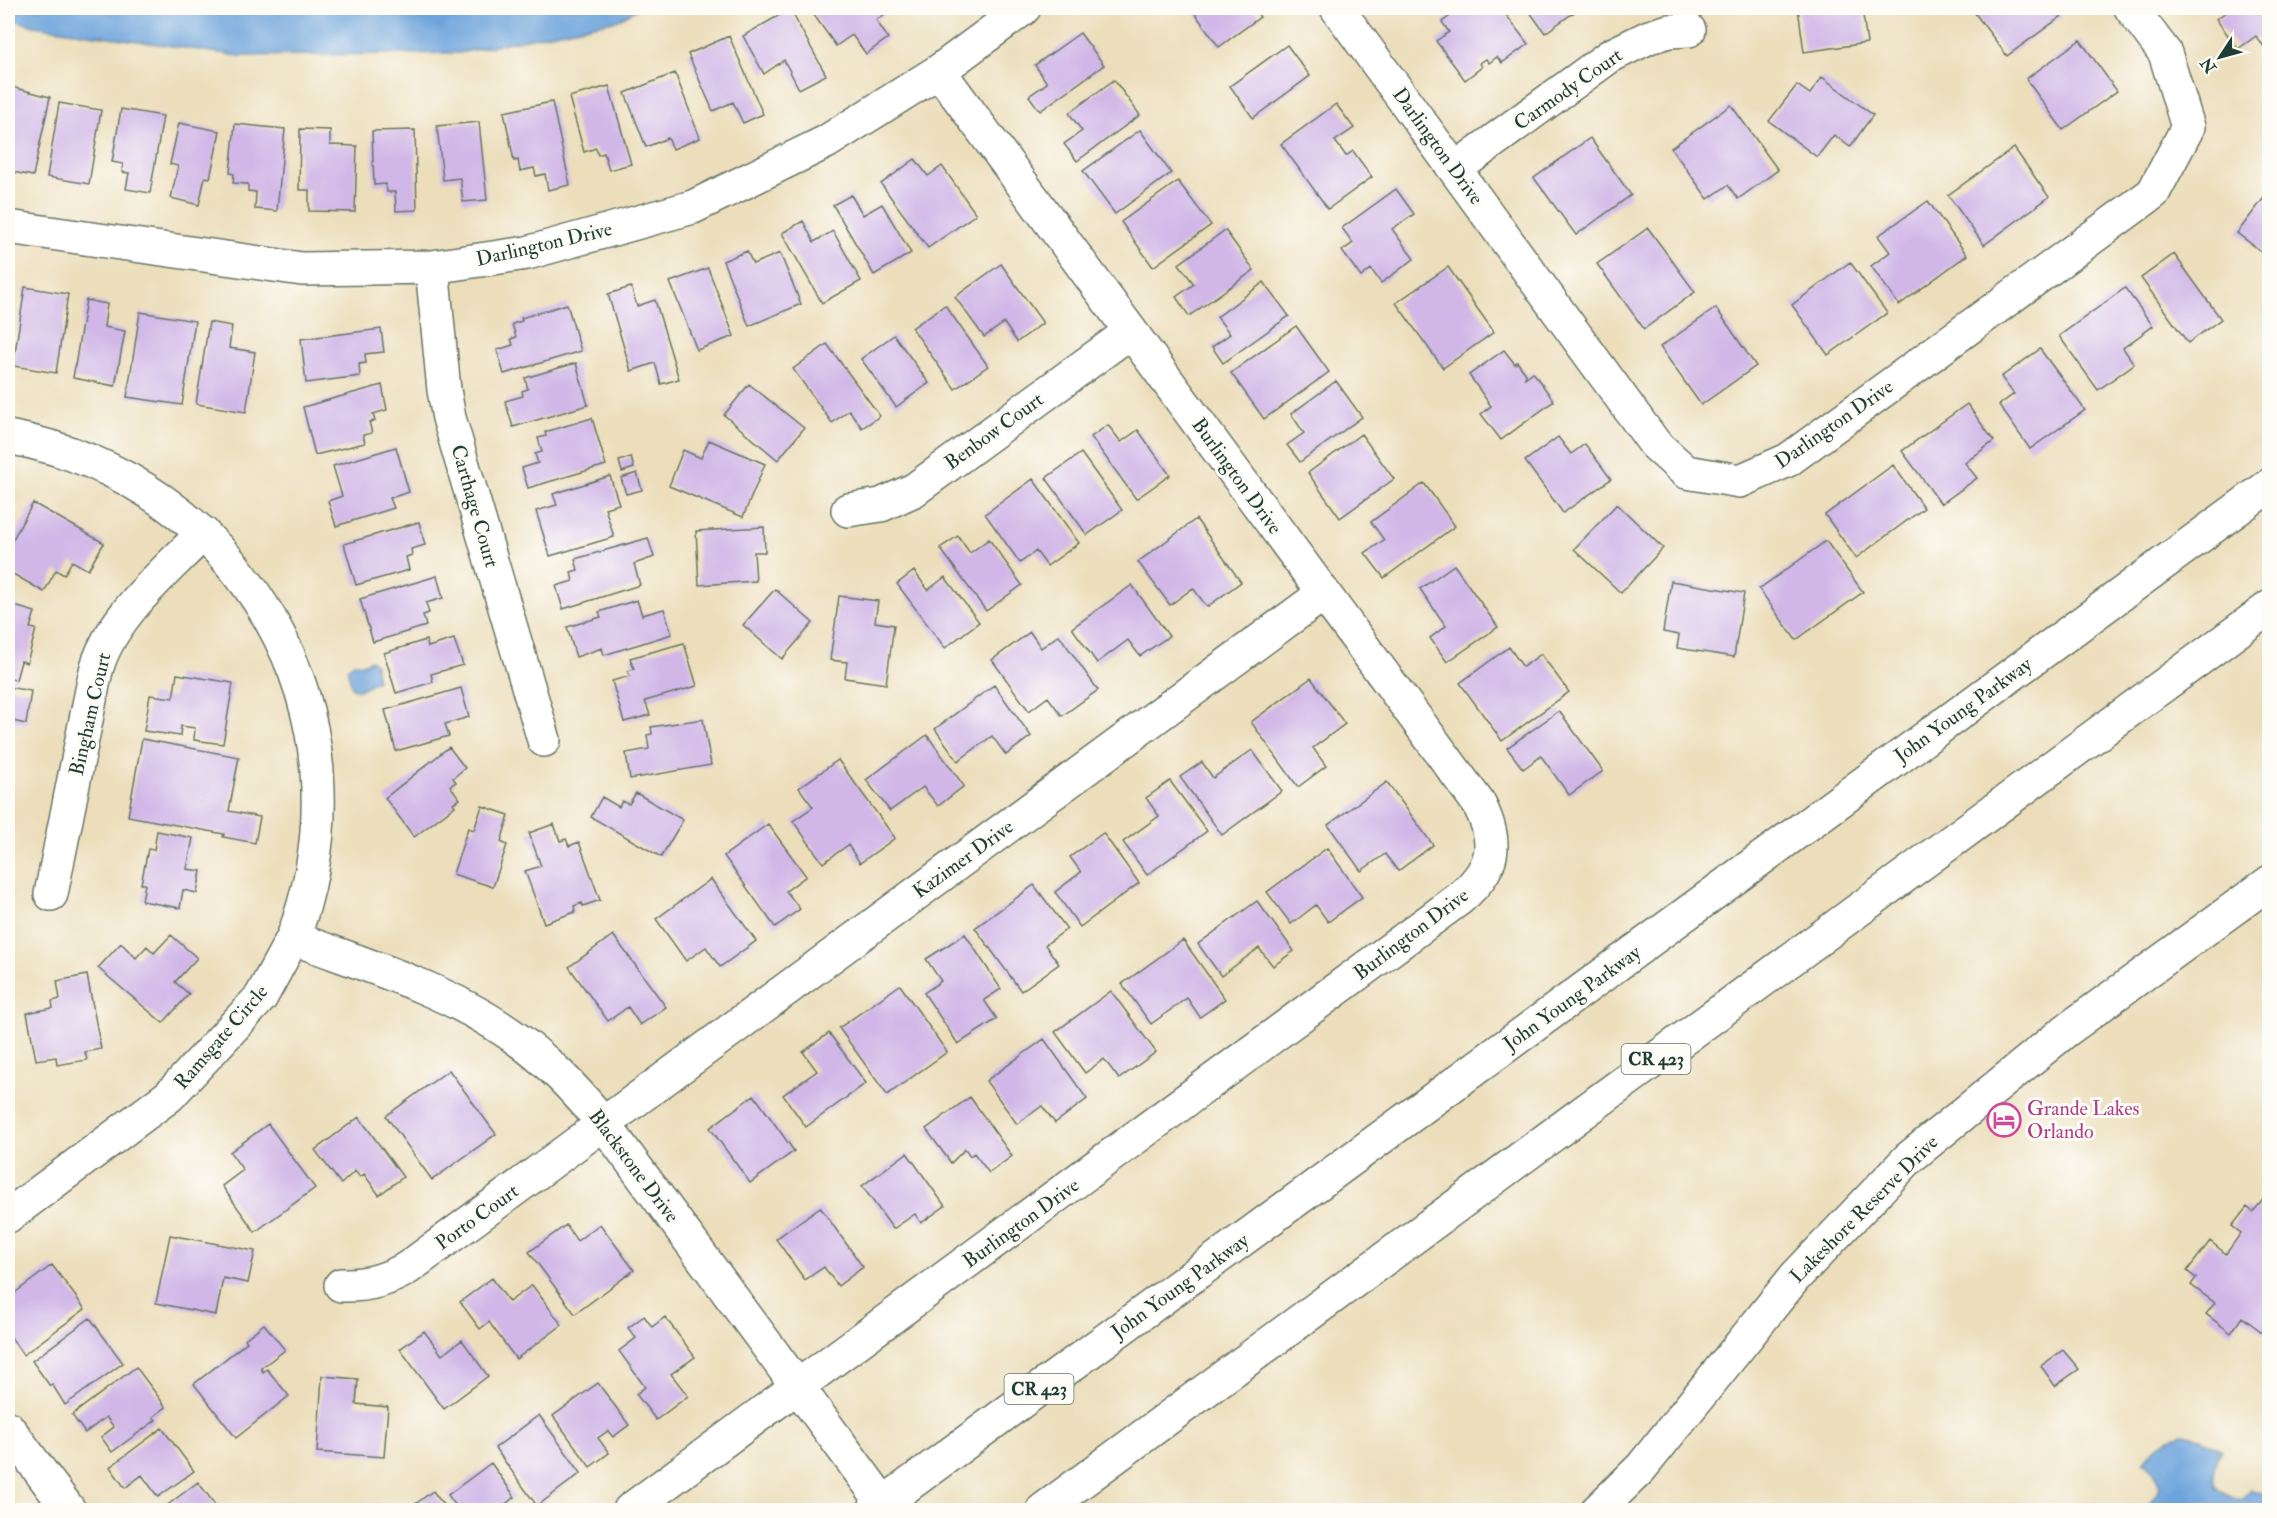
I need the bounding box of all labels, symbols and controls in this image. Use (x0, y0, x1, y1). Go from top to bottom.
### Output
north arrow (2190, 27, 2250, 87)
street label: Carmody Court (1509, 42, 1627, 136)
text: N (2196, 53, 2222, 78)
street label: Darlington Drive (1387, 82, 1489, 210)
street label: Darlington Drive (474, 216, 614, 272)
street label: Darlington Drive (1770, 374, 1898, 474)
street label: Benbow Court (940, 386, 1049, 475)
street label: Burlington Drive (1186, 413, 1288, 539)
street label: Carthage Court (446, 442, 505, 571)
street label: Bingham Court (64, 650, 116, 778)
street label: John Young Parkway (1889, 651, 2038, 769)
street label: Kazimer Drive (908, 814, 1018, 904)
street label: Burlington Drive (1348, 883, 1474, 985)
street label: John Young Parkway (1498, 939, 1647, 1057)
street label: Ramsgate Circle (169, 979, 273, 1095)
road number: CR 423 (1622, 1044, 1690, 1074)
place label: Grande Lakes Orlando (2027, 1096, 2139, 1144)
hotel icon: Grande Lakes Orlando (1986, 1102, 2022, 1138)
street label: Blackstone Drive (583, 1104, 685, 1228)
street label: Lakeshore Reserve Drive (1785, 1130, 1943, 1288)
street label: Burlington Drive (958, 1172, 1084, 1274)
street label: Porto Court (430, 1178, 524, 1256)
street label: John Young Parkway (1106, 1227, 1255, 1345)
road number: CR 423 (1004, 1374, 1074, 1404)

